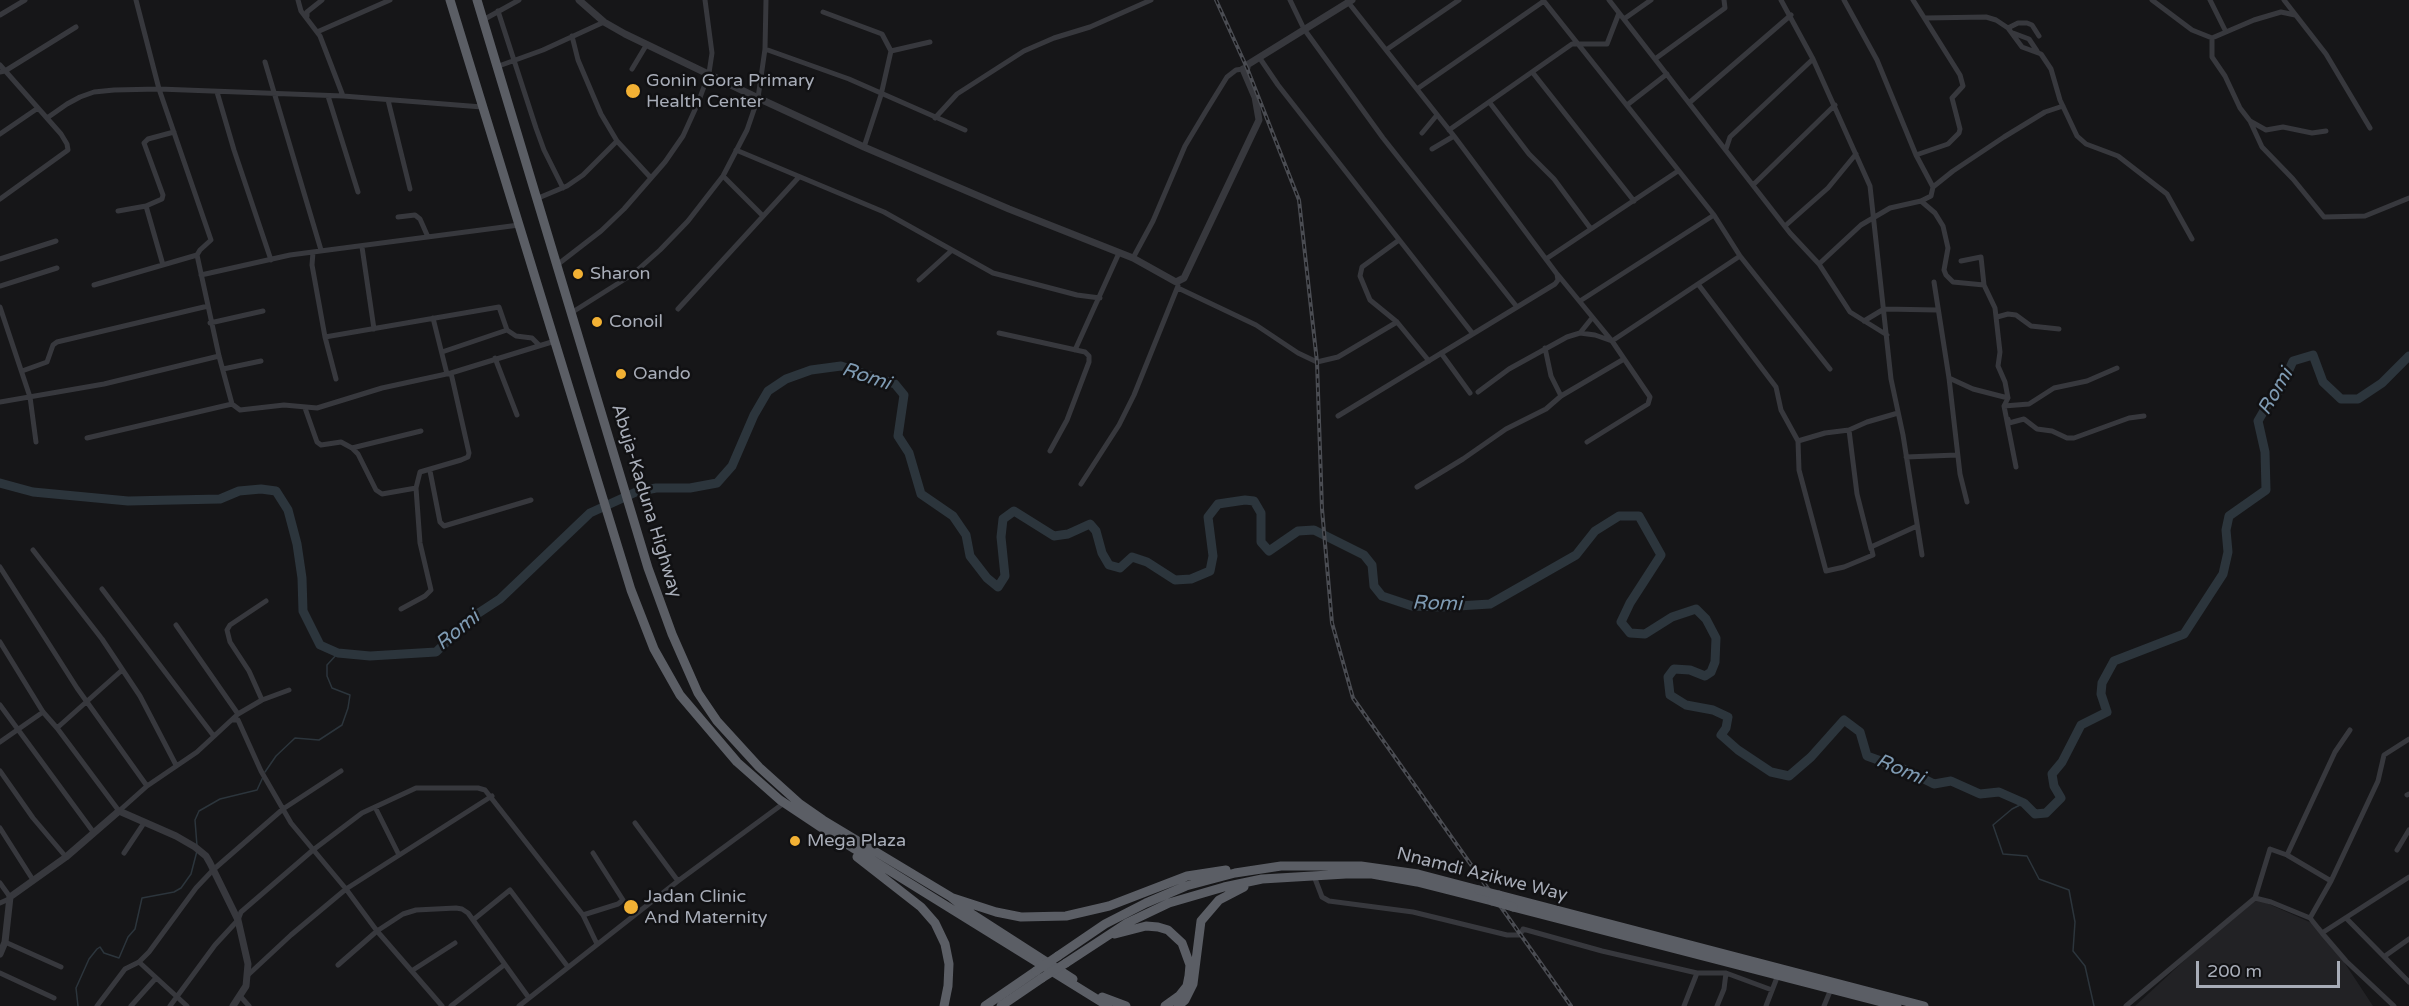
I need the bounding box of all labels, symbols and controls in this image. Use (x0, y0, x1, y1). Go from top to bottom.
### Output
place label: Gonin Gora Primary Health Center (646, 70, 814, 112)
marker: Gonin Gora Primary Health Center (624, 82, 642, 100)
place label: Sharon (590, 263, 651, 285)
marker: Sharon (571, 267, 585, 281)
place label: Conoil (609, 311, 663, 333)
marker: Conoil (590, 315, 604, 329)
water label: Romi (839, 358, 893, 396)
place label: Oando (633, 363, 691, 385)
water label: Romi (2253, 364, 2299, 420)
marker: Oando (614, 367, 628, 381)
street label: Abuja-Kaduna Highway (606, 401, 686, 601)
water label: Romi (1412, 591, 1462, 617)
water label: Romi (431, 606, 485, 656)
water label: Romi (1872, 749, 1928, 791)
place label: Mega Plaza (807, 830, 906, 852)
marker: Mega Plaza (788, 834, 802, 848)
street label: Nnamdi Azikwe Way (1394, 843, 1570, 907)
place label: Jadan Clinic And Maternity (644, 886, 767, 928)
marker: Jadan Clinic And Maternity (622, 898, 640, 916)
scale bar (2199, 949, 2343, 987)
text: 200 m (2207, 960, 2262, 982)

